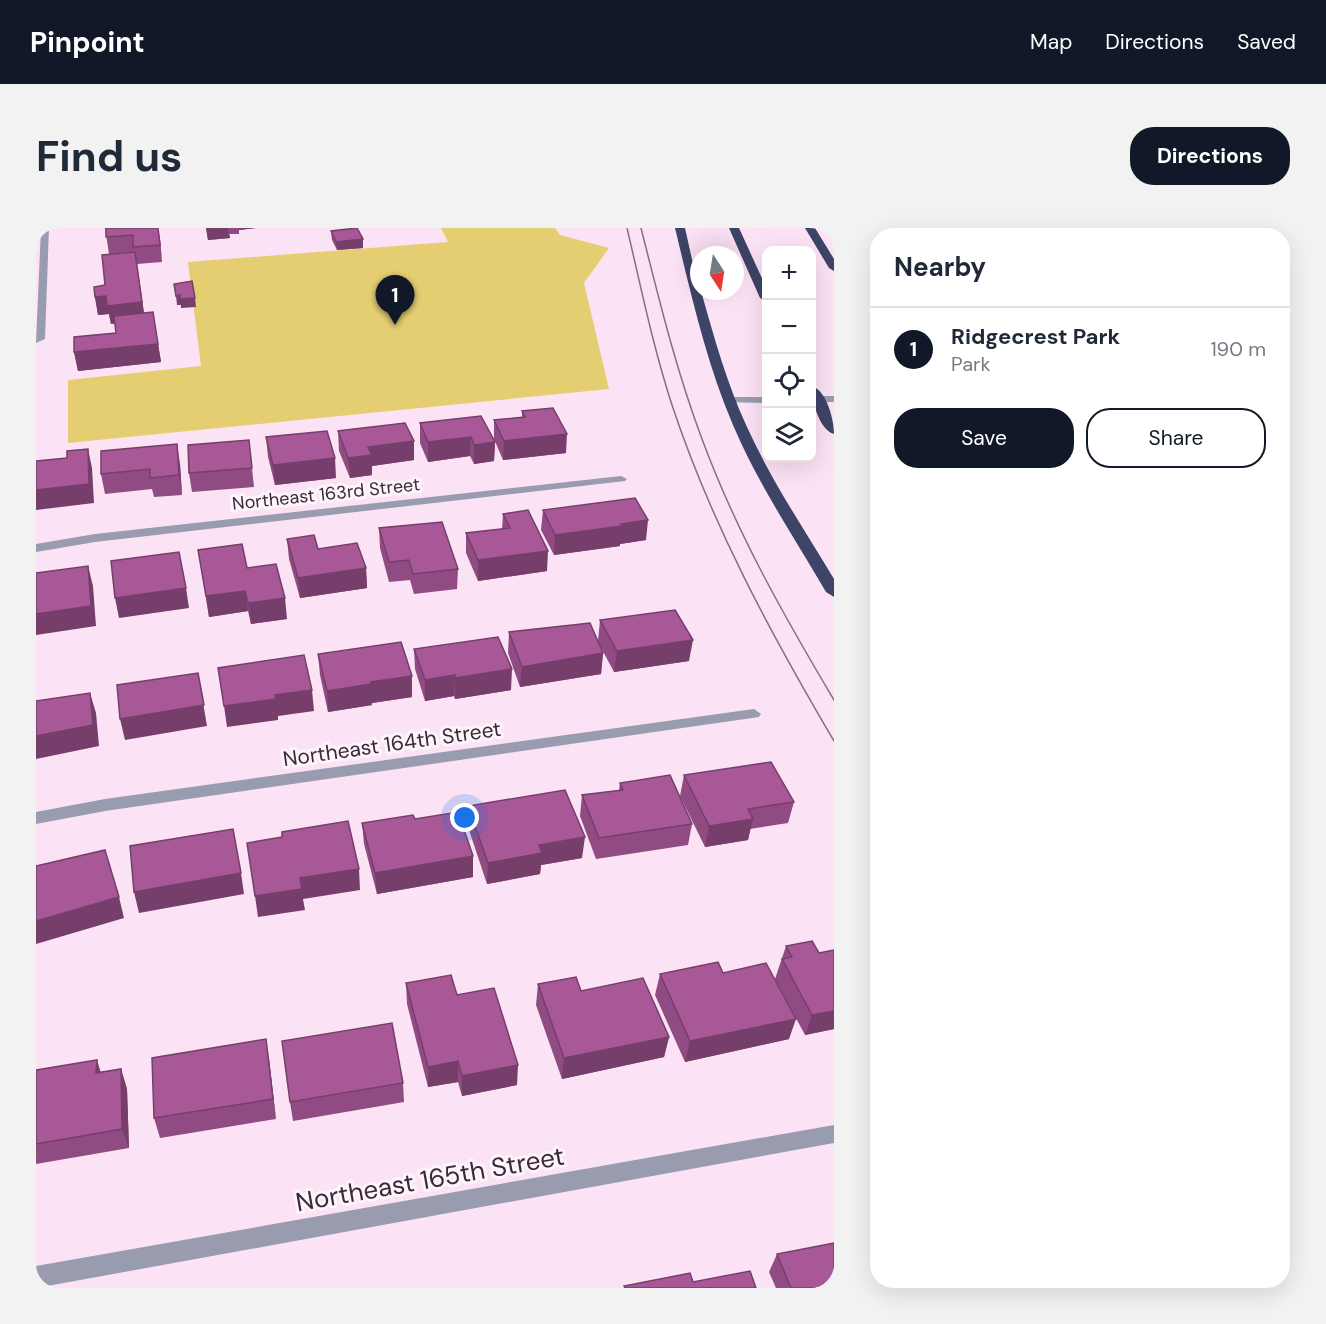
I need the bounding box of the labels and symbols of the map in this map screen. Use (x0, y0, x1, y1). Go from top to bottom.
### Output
north arrow (690, 246, 744, 300)
pin: 1 (376, 276, 414, 325)
street label: Northeast 163rd Street (231, 472, 421, 516)
street label: Northeast 164th Street (281, 715, 503, 773)
your location (450, 803, 479, 832)
street label: Northeast 165th Street (293, 1139, 567, 1219)

